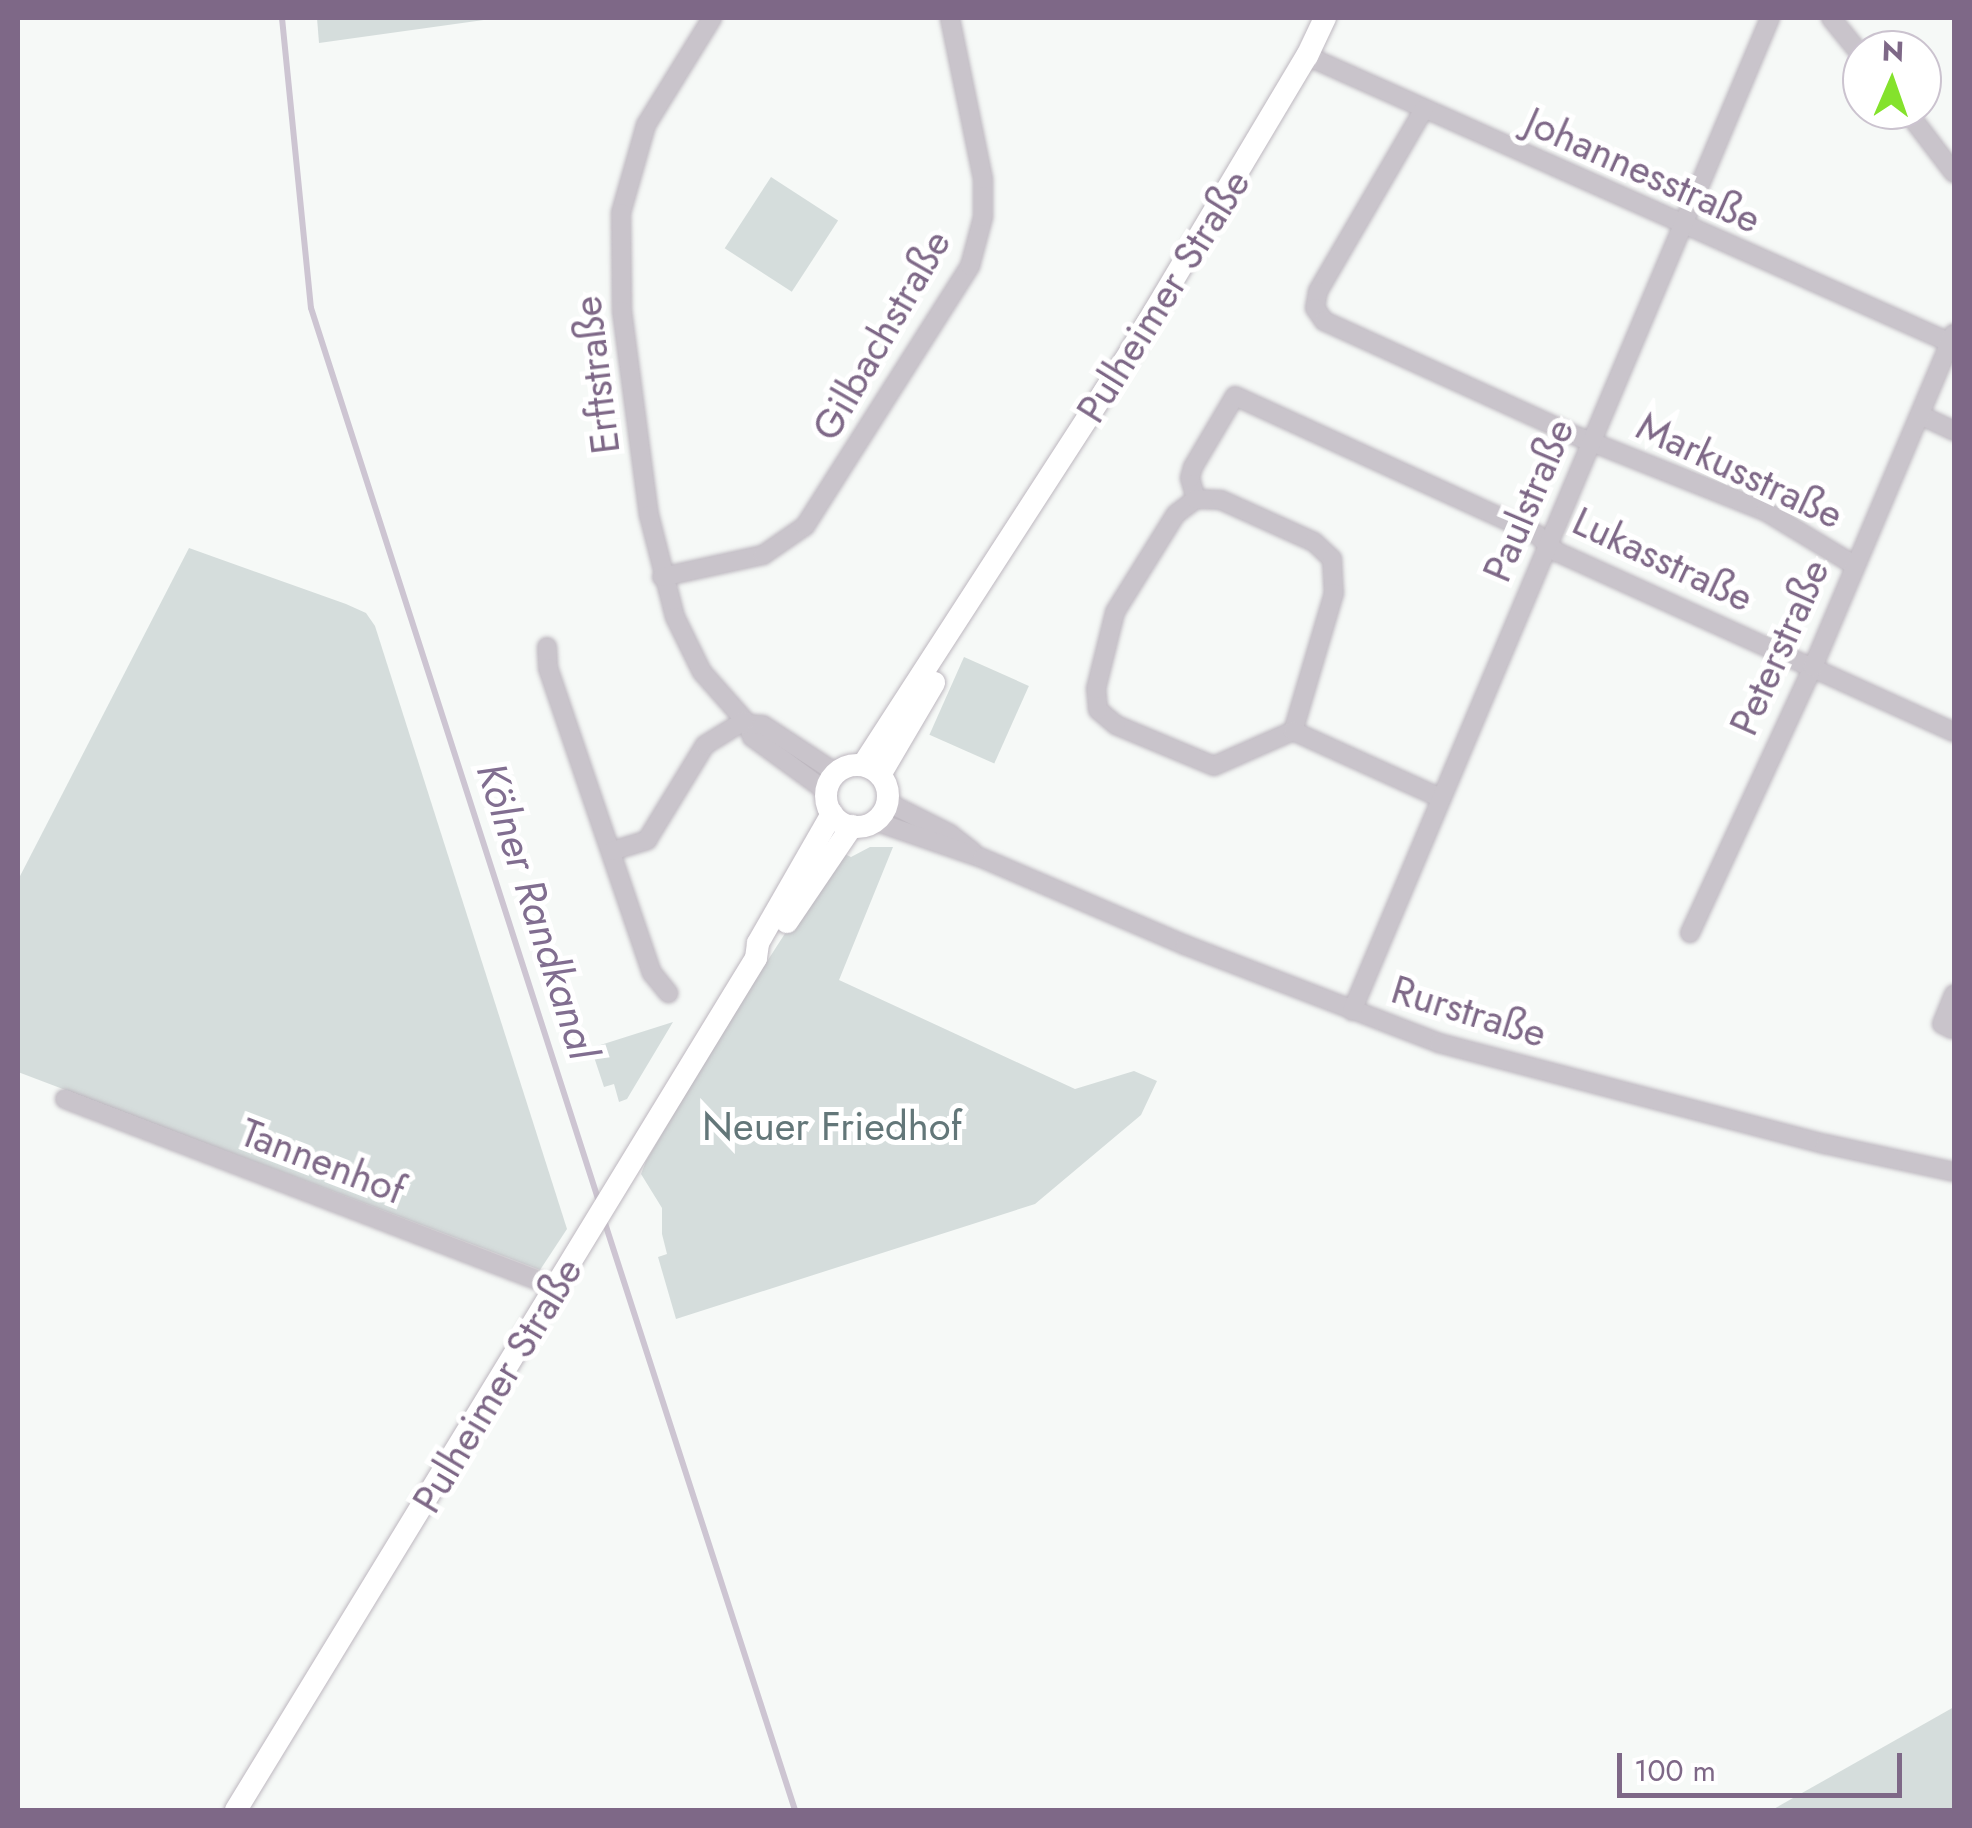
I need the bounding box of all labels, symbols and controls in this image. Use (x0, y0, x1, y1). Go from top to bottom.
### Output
north arrow (1842, 30, 1942, 130)
text: N (1881, 31, 1905, 72)
street label: Johannesstraße (1518, 97, 1768, 243)
street label: Pulheimer Straße (1066, 161, 1260, 431)
street label: Gilbachstraße (802, 221, 960, 449)
street label: Erftstraße (563, 293, 629, 457)
street label: Markusstraße (1629, 401, 1851, 539)
street label: Paulstraße (1472, 411, 1584, 589)
street label: Lukasstraße (1565, 496, 1761, 622)
street label: Peterstraße (1719, 552, 1839, 742)
water label: Kölner Randkanal (465, 757, 609, 1065)
street label: Rurstraße (1386, 965, 1552, 1057)
park label: Neuer Friedhof (702, 1102, 962, 1150)
street label: Tannenhof (234, 1108, 412, 1214)
street label: Pulheimer Straße (402, 1249, 592, 1521)
scale bar (1622, 1733, 1907, 1795)
text: 100 m (1634, 1749, 1716, 1792)

